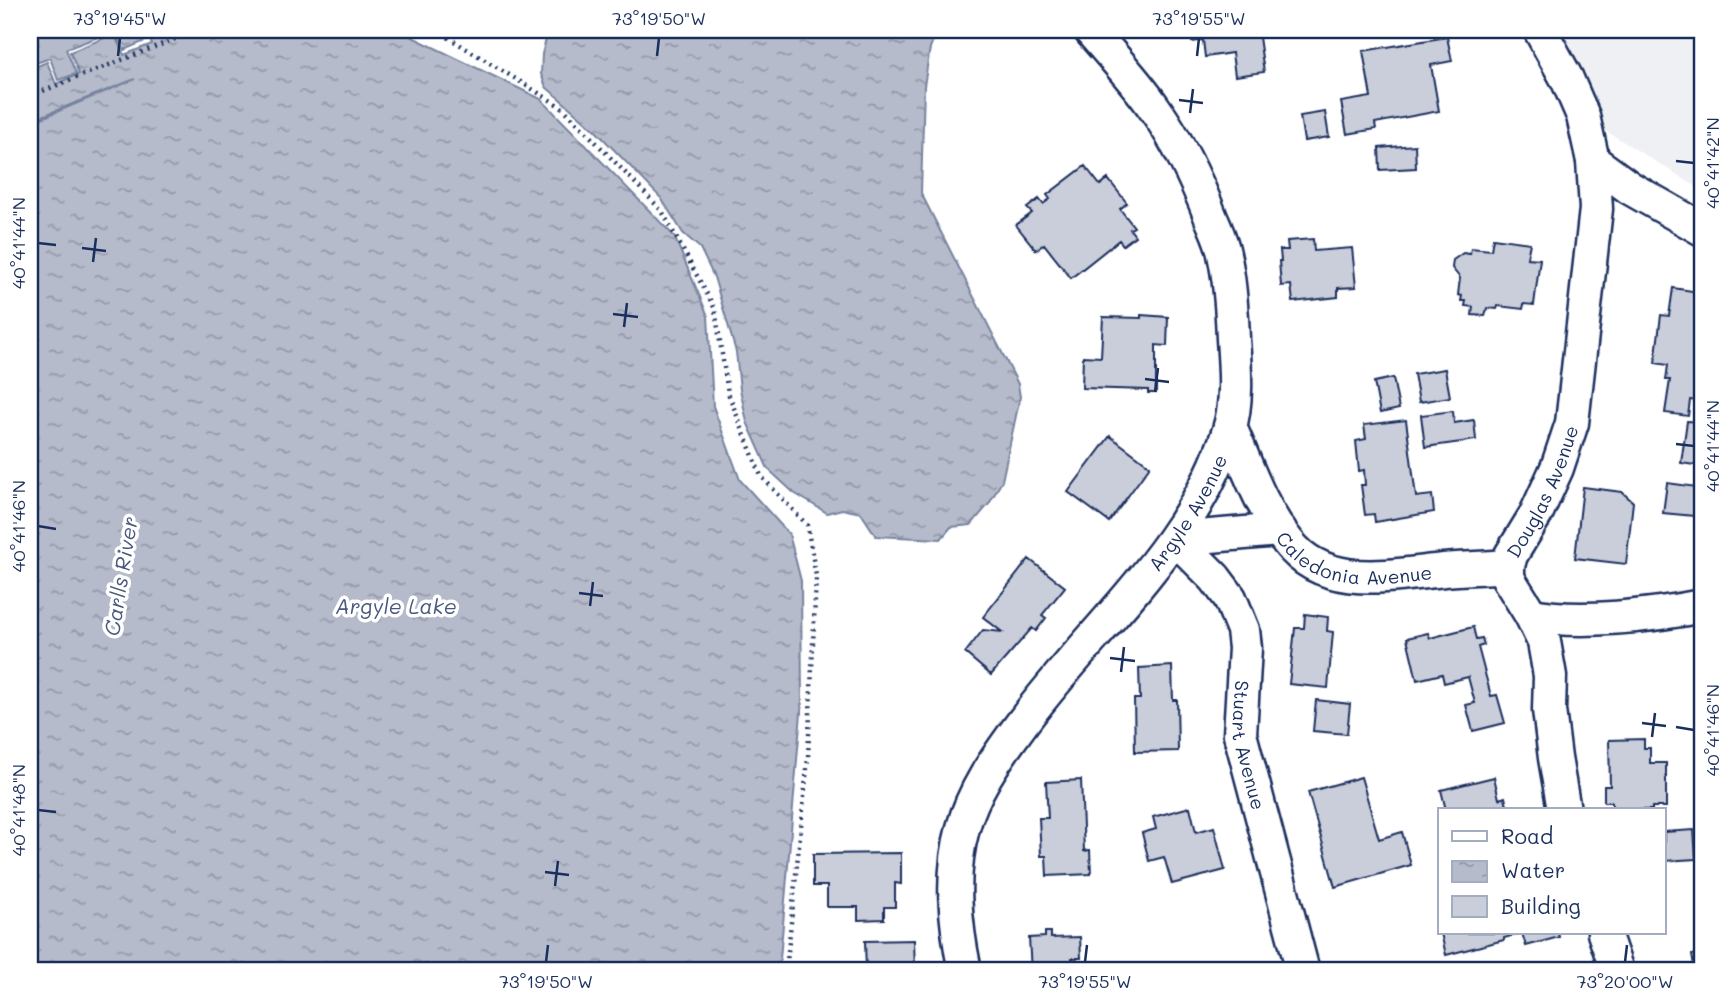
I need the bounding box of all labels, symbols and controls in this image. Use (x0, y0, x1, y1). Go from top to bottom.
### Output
text: 73°19'45"W (73, 6, 167, 30)
text: 73°19'50"W (612, 6, 706, 30)
text: 73°19'55"W (1152, 6, 1246, 30)
text: 40°41'42"N (1700, 117, 1724, 209)
text: 40°41'44"N (6, 197, 30, 289)
text: 40°41'44"N (1700, 400, 1724, 492)
street label: Douglas Avenue (1500, 422, 1583, 562)
street label: Argyle Avenue (1142, 450, 1232, 575)
text: 40°41'46"N (6, 480, 30, 572)
water label: Carlls River (97, 514, 143, 638)
street label: Caledonia Avenue (1271, 526, 1433, 589)
water label: Argyle Lake (335, 592, 457, 619)
street label: Stuart Avenue (1227, 680, 1272, 812)
text: 40°41'46"N (1700, 684, 1724, 776)
text: 40°41'48"N (6, 764, 30, 856)
legend (1438, 808, 1666, 934)
text: Road (1501, 822, 1553, 849)
text: Water (1501, 856, 1565, 883)
text: Building (1501, 892, 1581, 919)
text: 73°19'50"W (499, 969, 593, 993)
text: 73°19'55"W (1038, 969, 1132, 993)
text: 73°20'00"W (1577, 969, 1673, 993)

